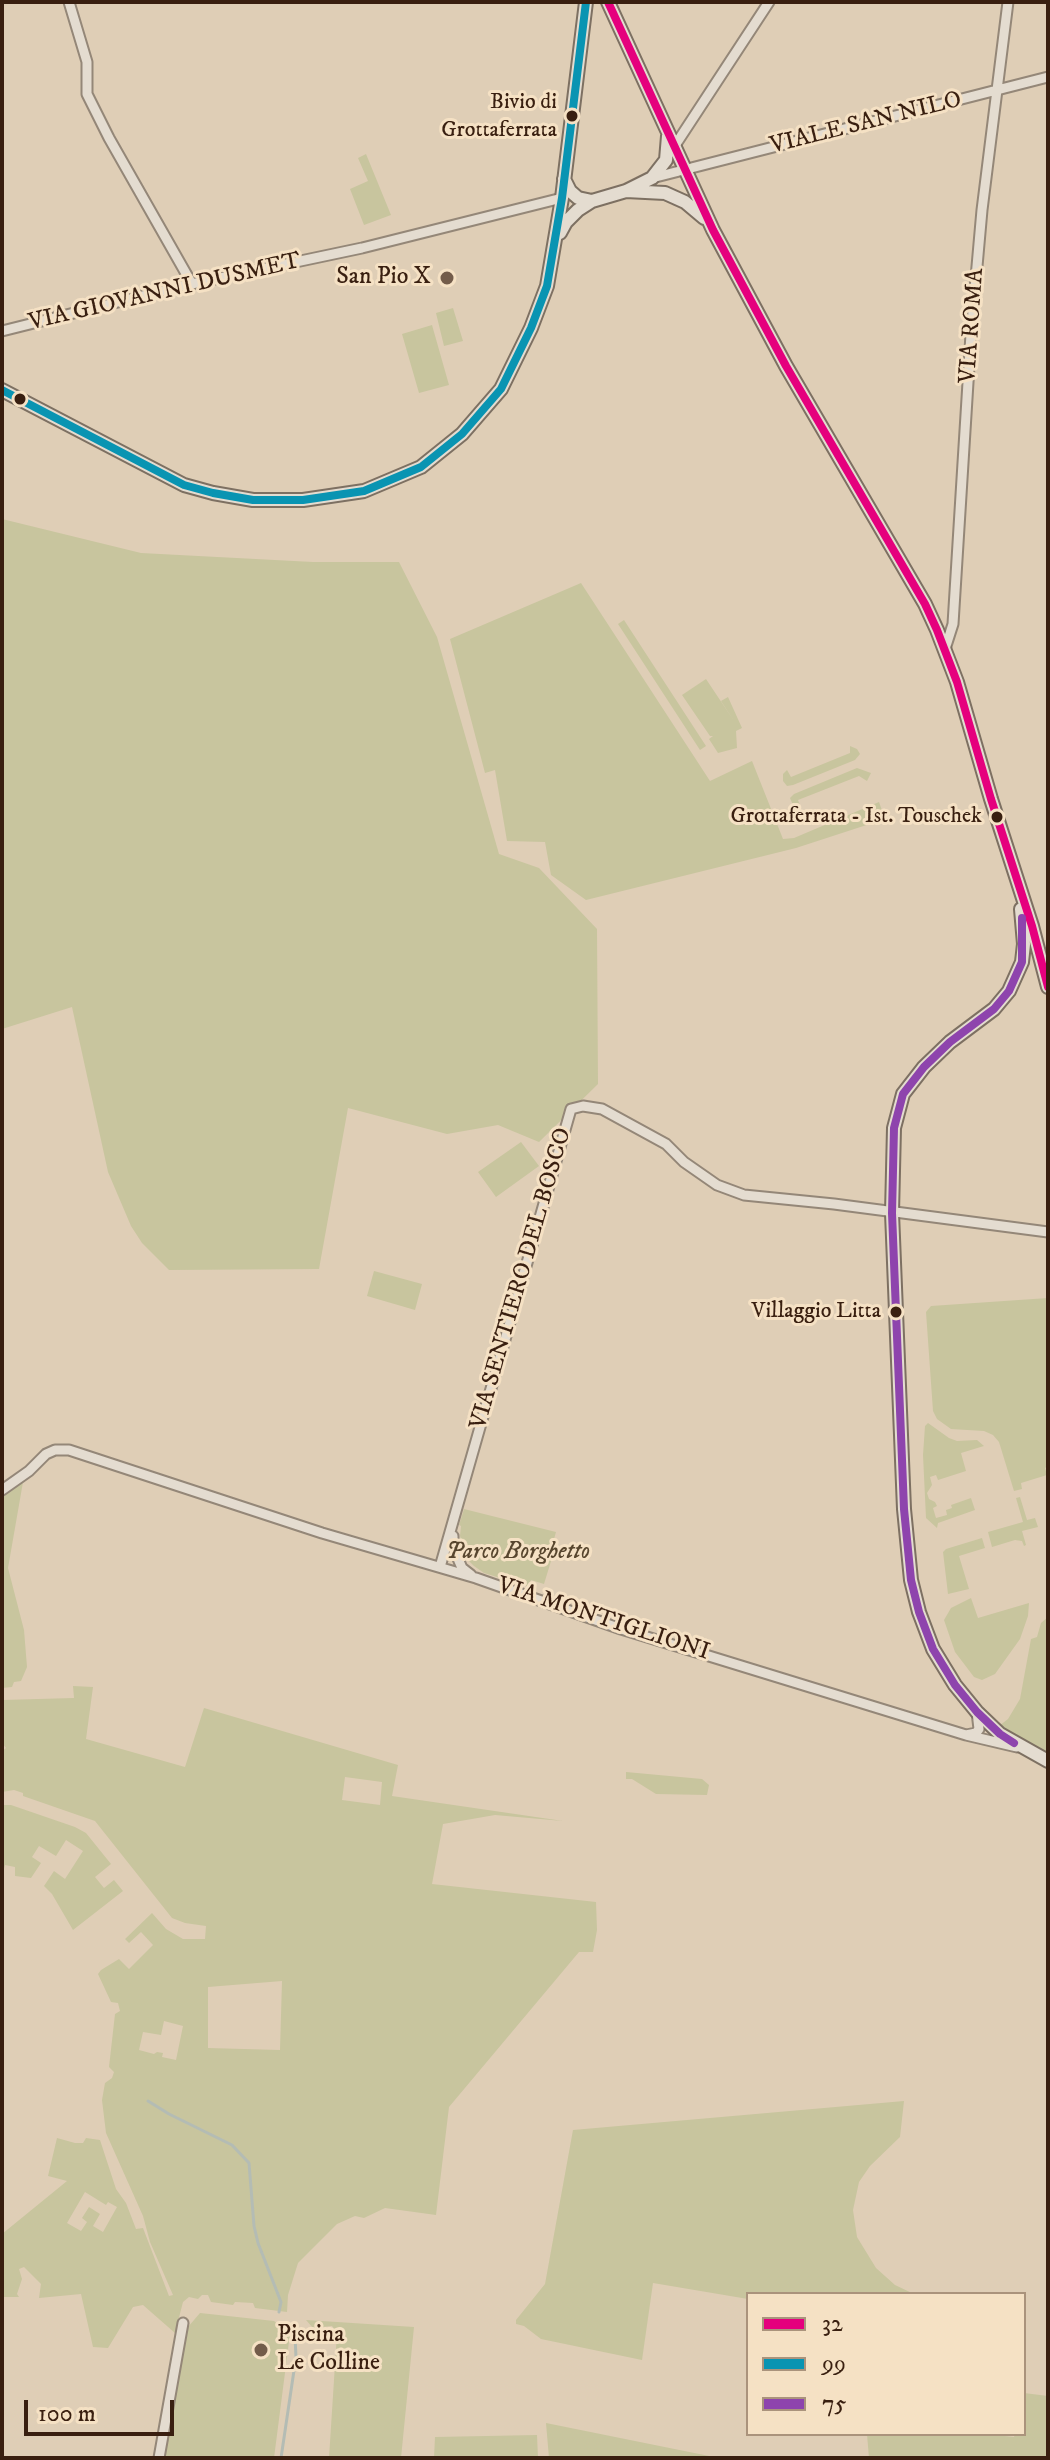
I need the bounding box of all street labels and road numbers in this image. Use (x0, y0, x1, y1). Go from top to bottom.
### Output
street label: VIALE SAN NILO (767, 86, 965, 162)
street label: VIA GIOVANNI DUSMET (26, 248, 304, 338)
street label: VIA ROMA (955, 267, 991, 385)
street label: VIA SENTIERO DEL BOSCO (465, 1125, 579, 1433)
street label: VIA MONTIGLIONI (493, 1572, 713, 1668)

